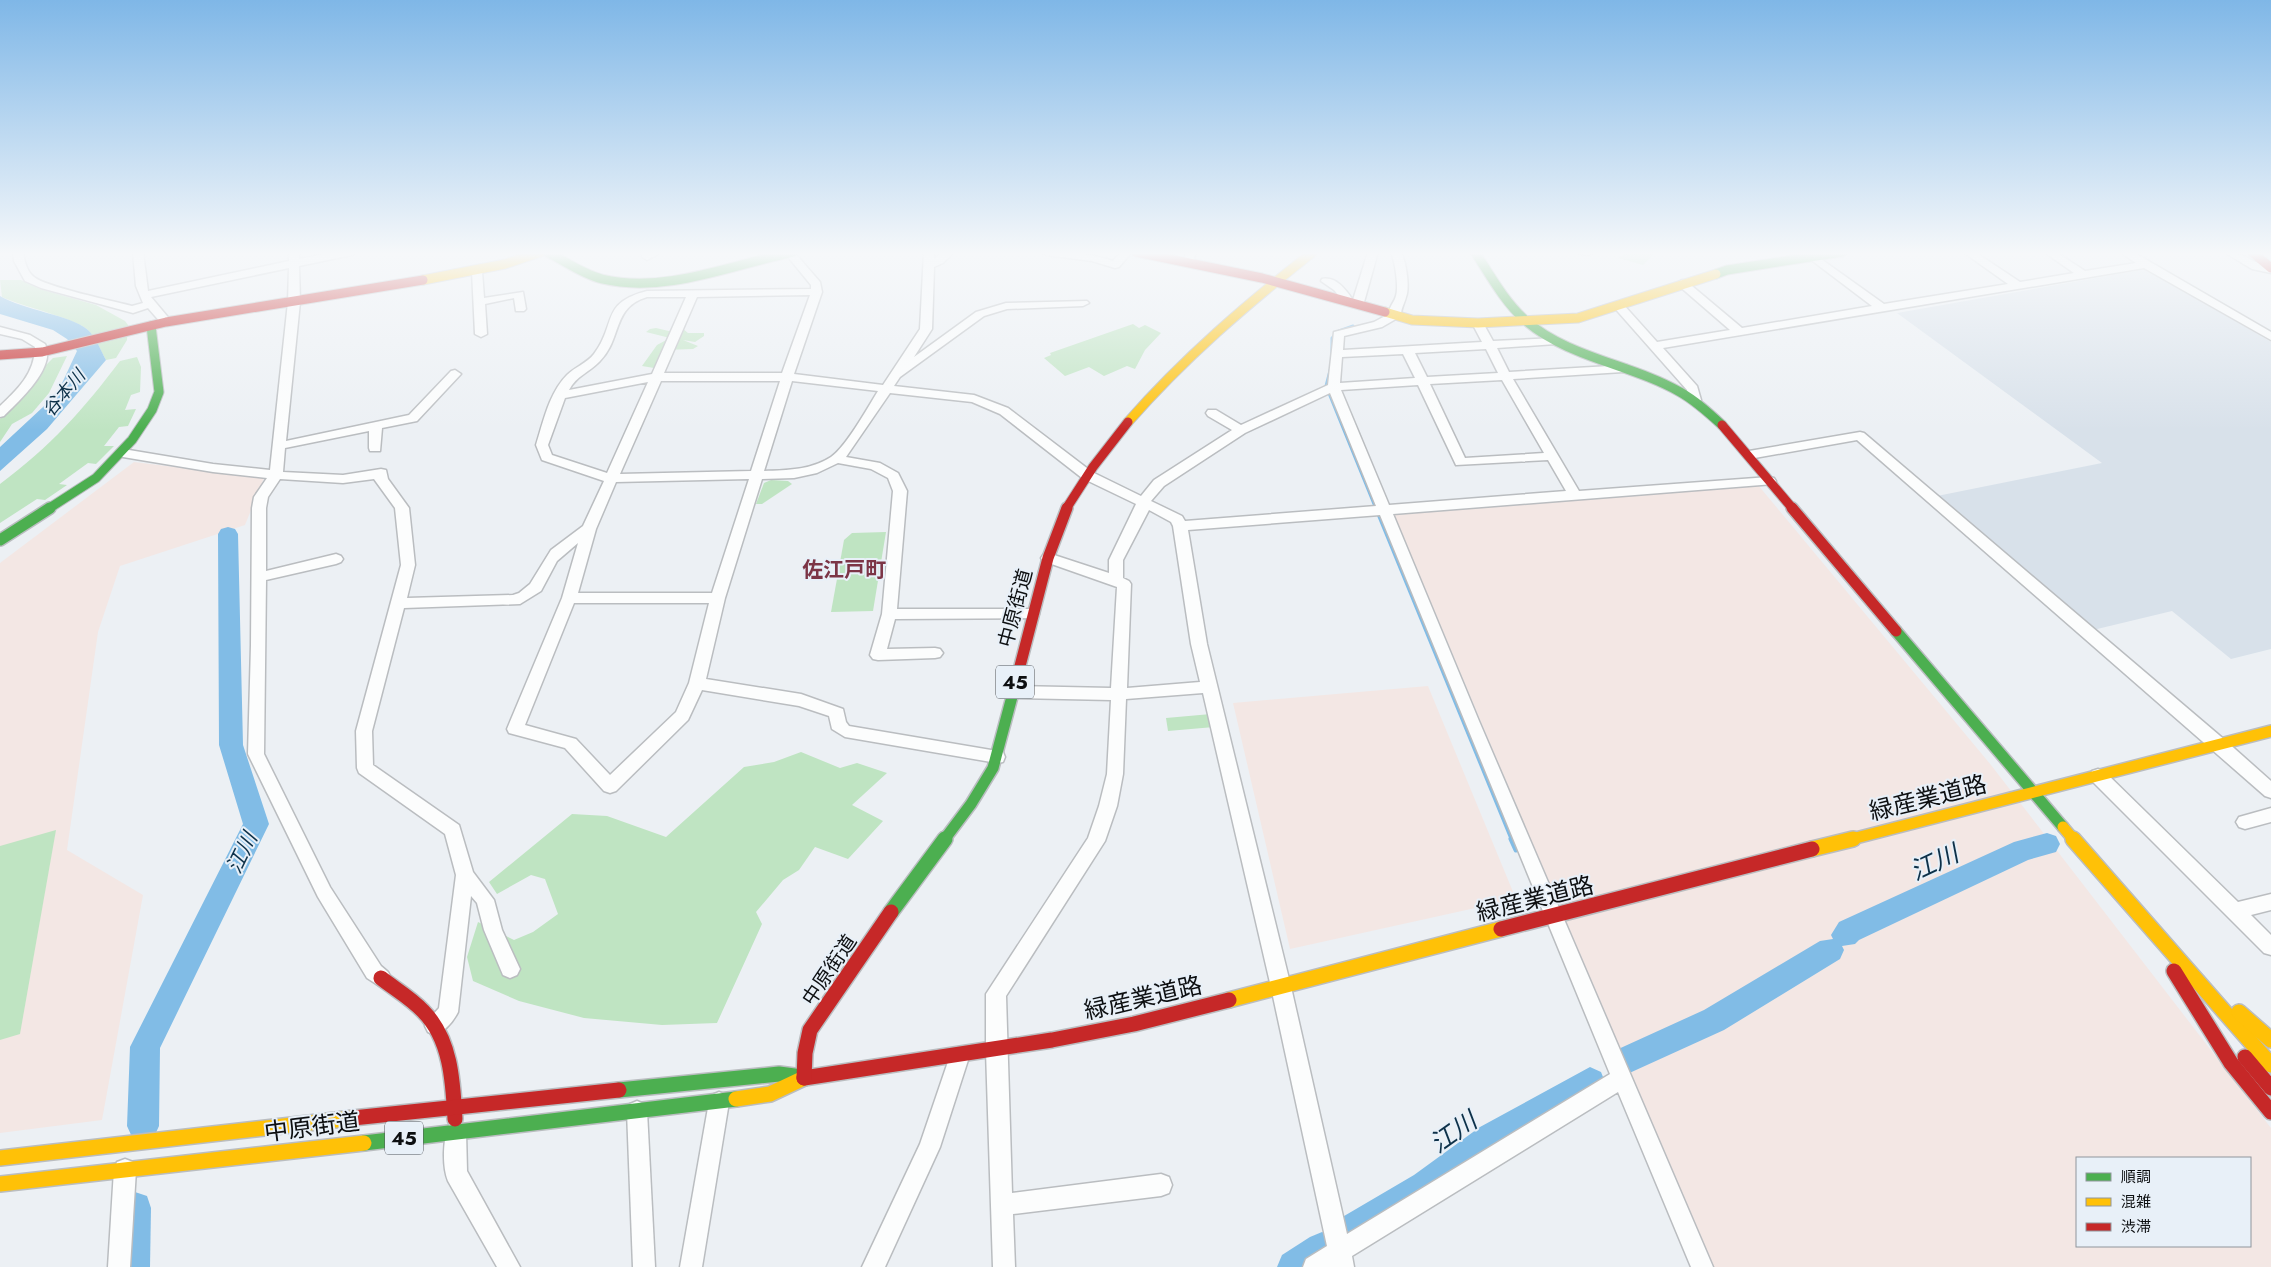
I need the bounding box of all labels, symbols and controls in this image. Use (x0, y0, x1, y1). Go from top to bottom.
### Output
water label: 谷本川 (37, 362, 93, 422)
district label: 佐江戸町 (802, 555, 886, 585)
street label: 中原街道 (991, 566, 1040, 651)
road number: 45 (996, 666, 1034, 699)
street label: 緑産業道路 (1865, 766, 1990, 829)
water label: 江川 (219, 826, 266, 878)
water label: 江川 (1904, 834, 1967, 889)
street label: 緑産業道路 (1472, 867, 1597, 930)
street label: 中原街道 (795, 929, 864, 1012)
street label: 緑産業道路 (1080, 967, 1205, 1028)
water label: 江川 (1422, 1101, 1486, 1161)
street label: 中原街道 (262, 1103, 362, 1150)
road number: 45 (385, 1122, 423, 1154)
legend (2076, 1157, 2251, 1247)
text: 順調 (2121, 1166, 2151, 1188)
text: 混雑 (2121, 1191, 2151, 1213)
text: 渋滞 (2121, 1216, 2151, 1238)

